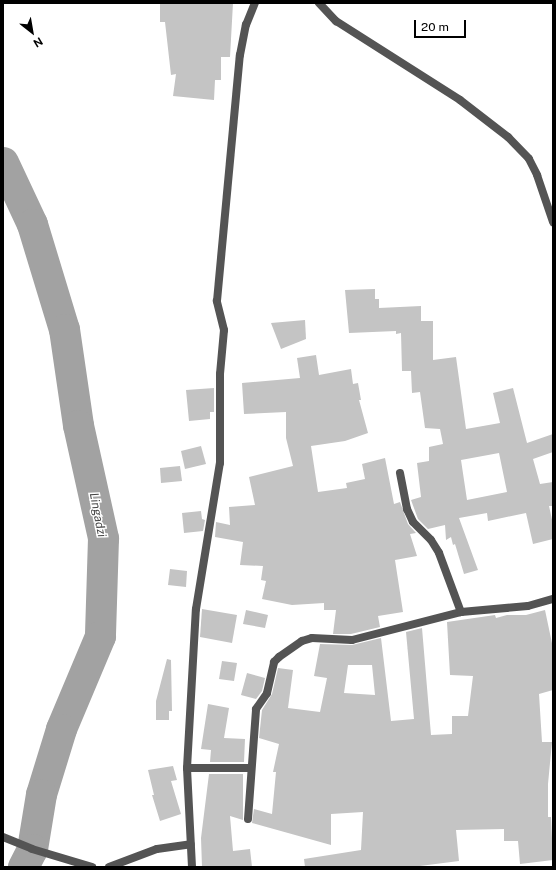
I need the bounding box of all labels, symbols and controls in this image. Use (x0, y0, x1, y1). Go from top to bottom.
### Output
north arrow (12, 12, 52, 52)
scale bar (416, 12, 468, 38)
text: 20 m (421, 20, 449, 34)
text: N (31, 35, 45, 50)
water label: Lingadzi (86, 491, 108, 539)

